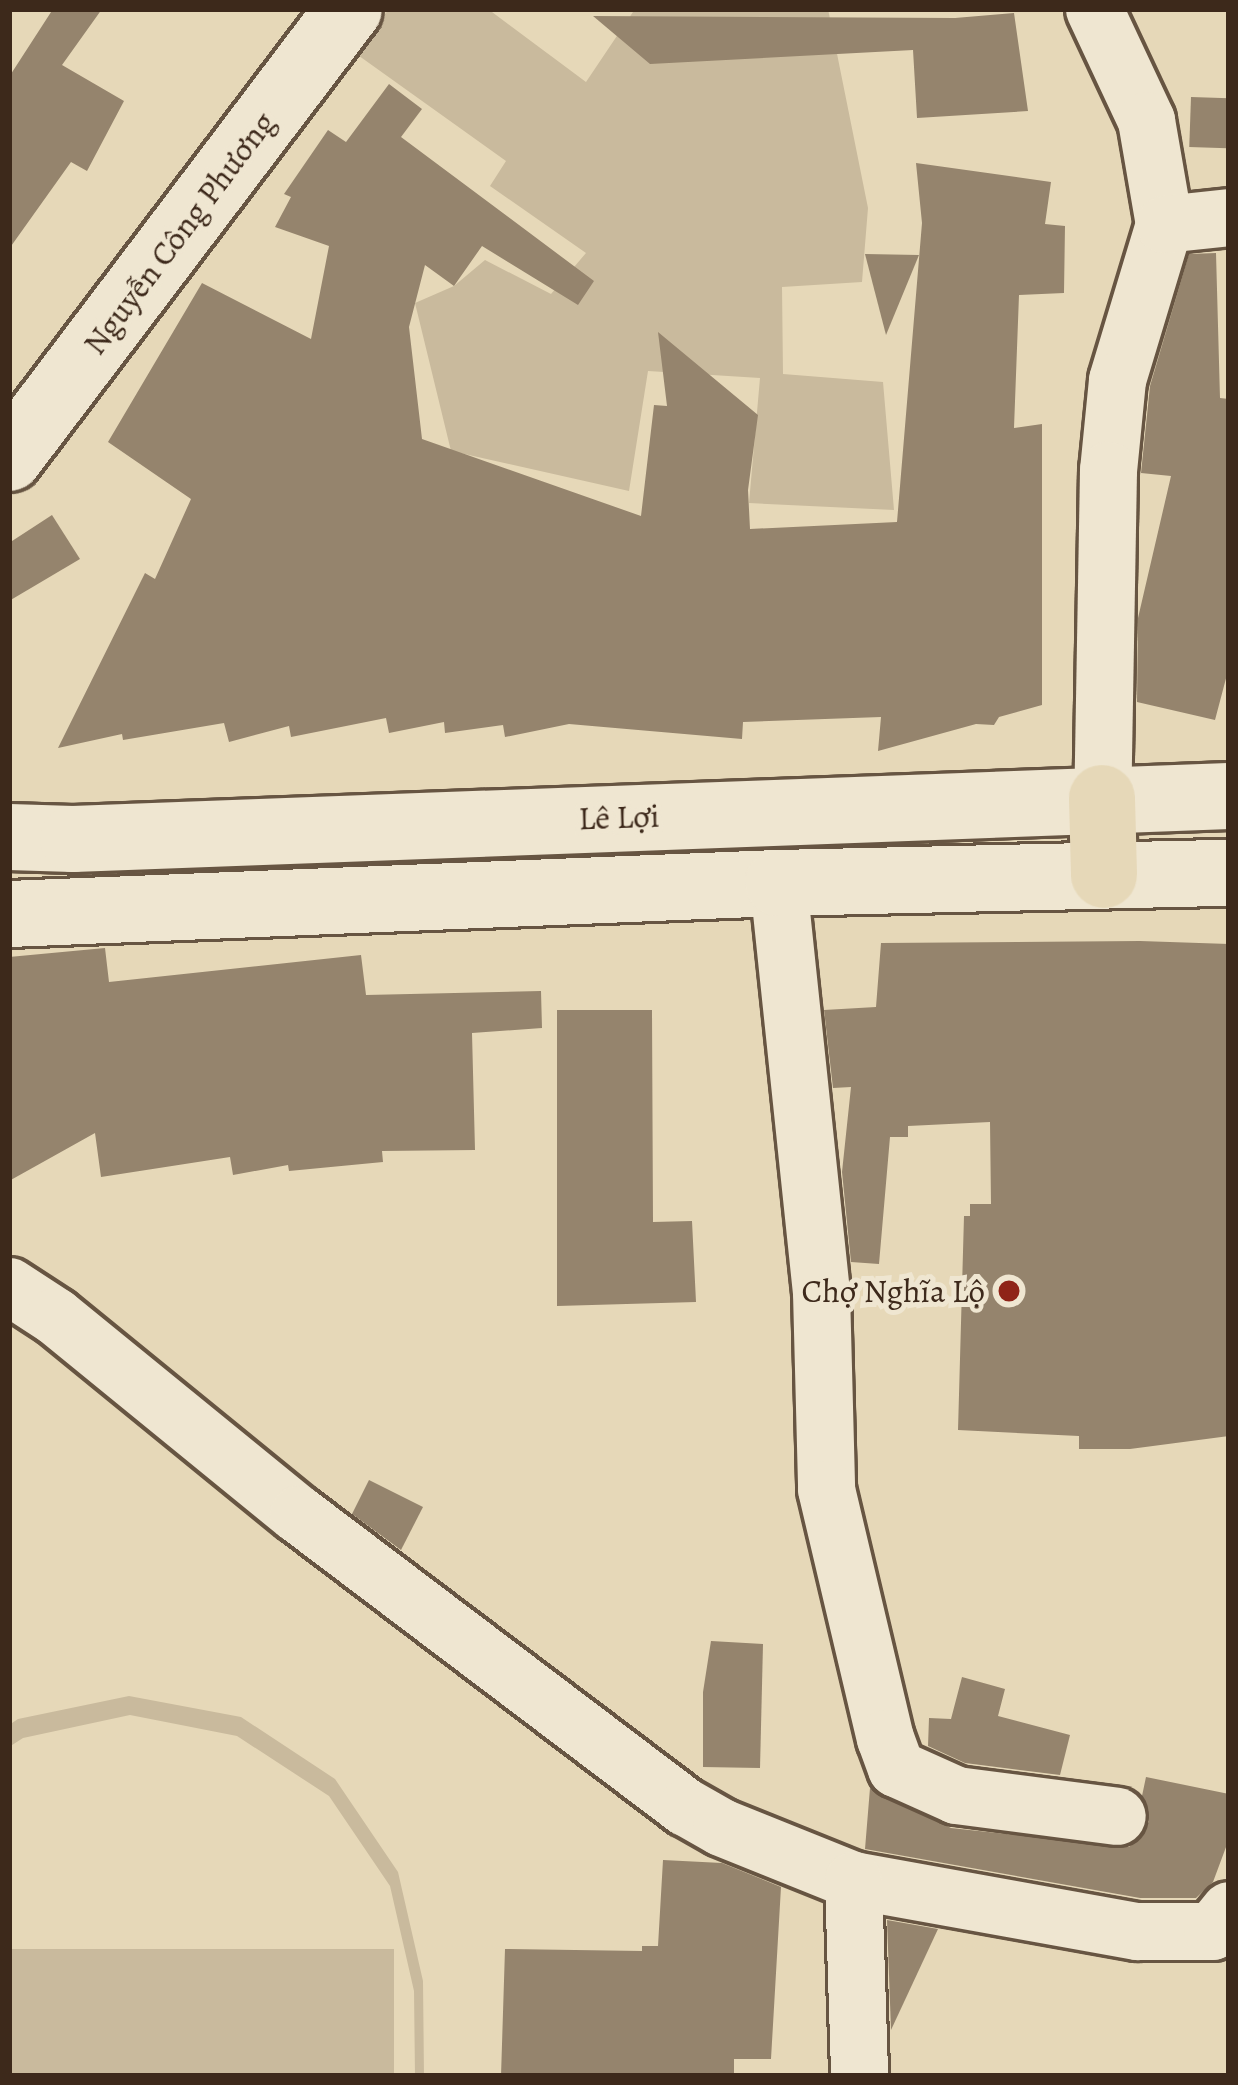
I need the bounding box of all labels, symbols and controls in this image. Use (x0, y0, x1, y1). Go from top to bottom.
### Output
street label: Nguyễn Công Phương (75, 104, 283, 362)
street label: Lê Lợi (578, 796, 660, 838)
place label: Chợ Nghĩa Lộ (801, 1271, 985, 1311)
marker: Chợ Nghĩa Lộ (996, 1278, 1022, 1304)

